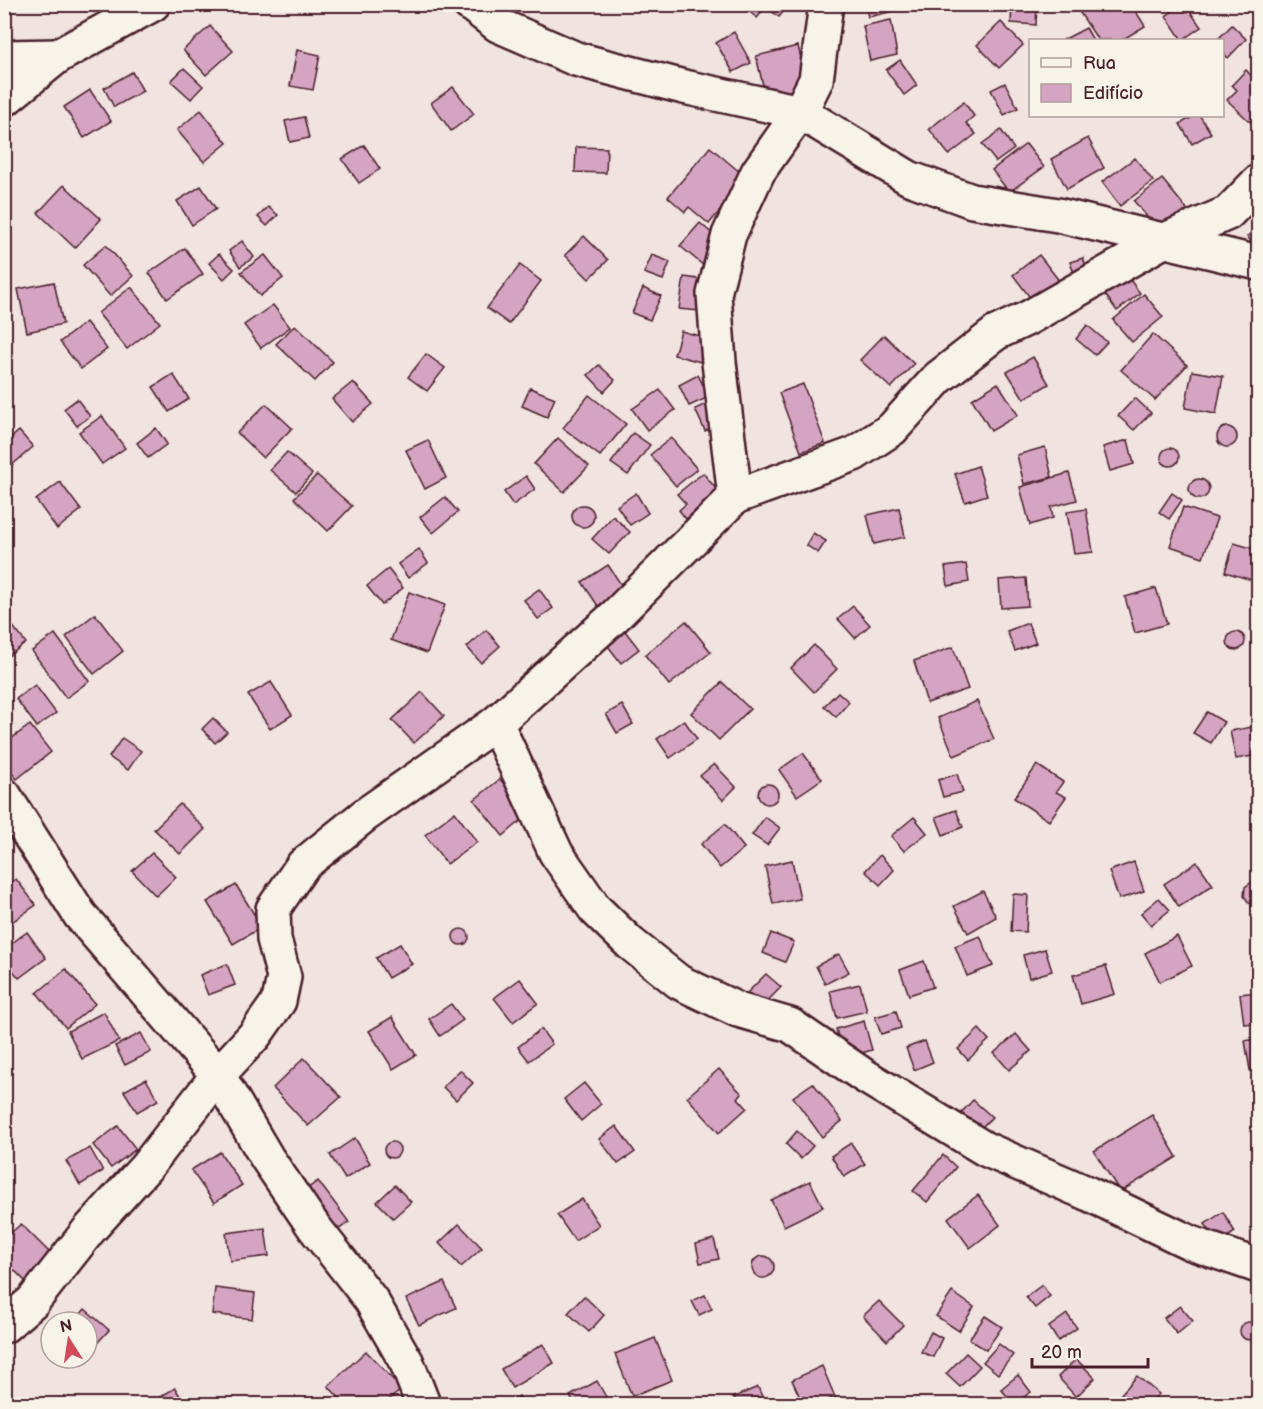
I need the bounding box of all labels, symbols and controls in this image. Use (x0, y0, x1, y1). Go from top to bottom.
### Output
legend (1029, 39, 1224, 117)
text: Rua (1083, 53, 1116, 74)
text: Edifício (1083, 83, 1143, 104)
north arrow (39, 1310, 99, 1370)
text: N (58, 1316, 74, 1337)
scale bar (1032, 1331, 1148, 1369)
text: 20 m (1041, 1342, 1082, 1363)

